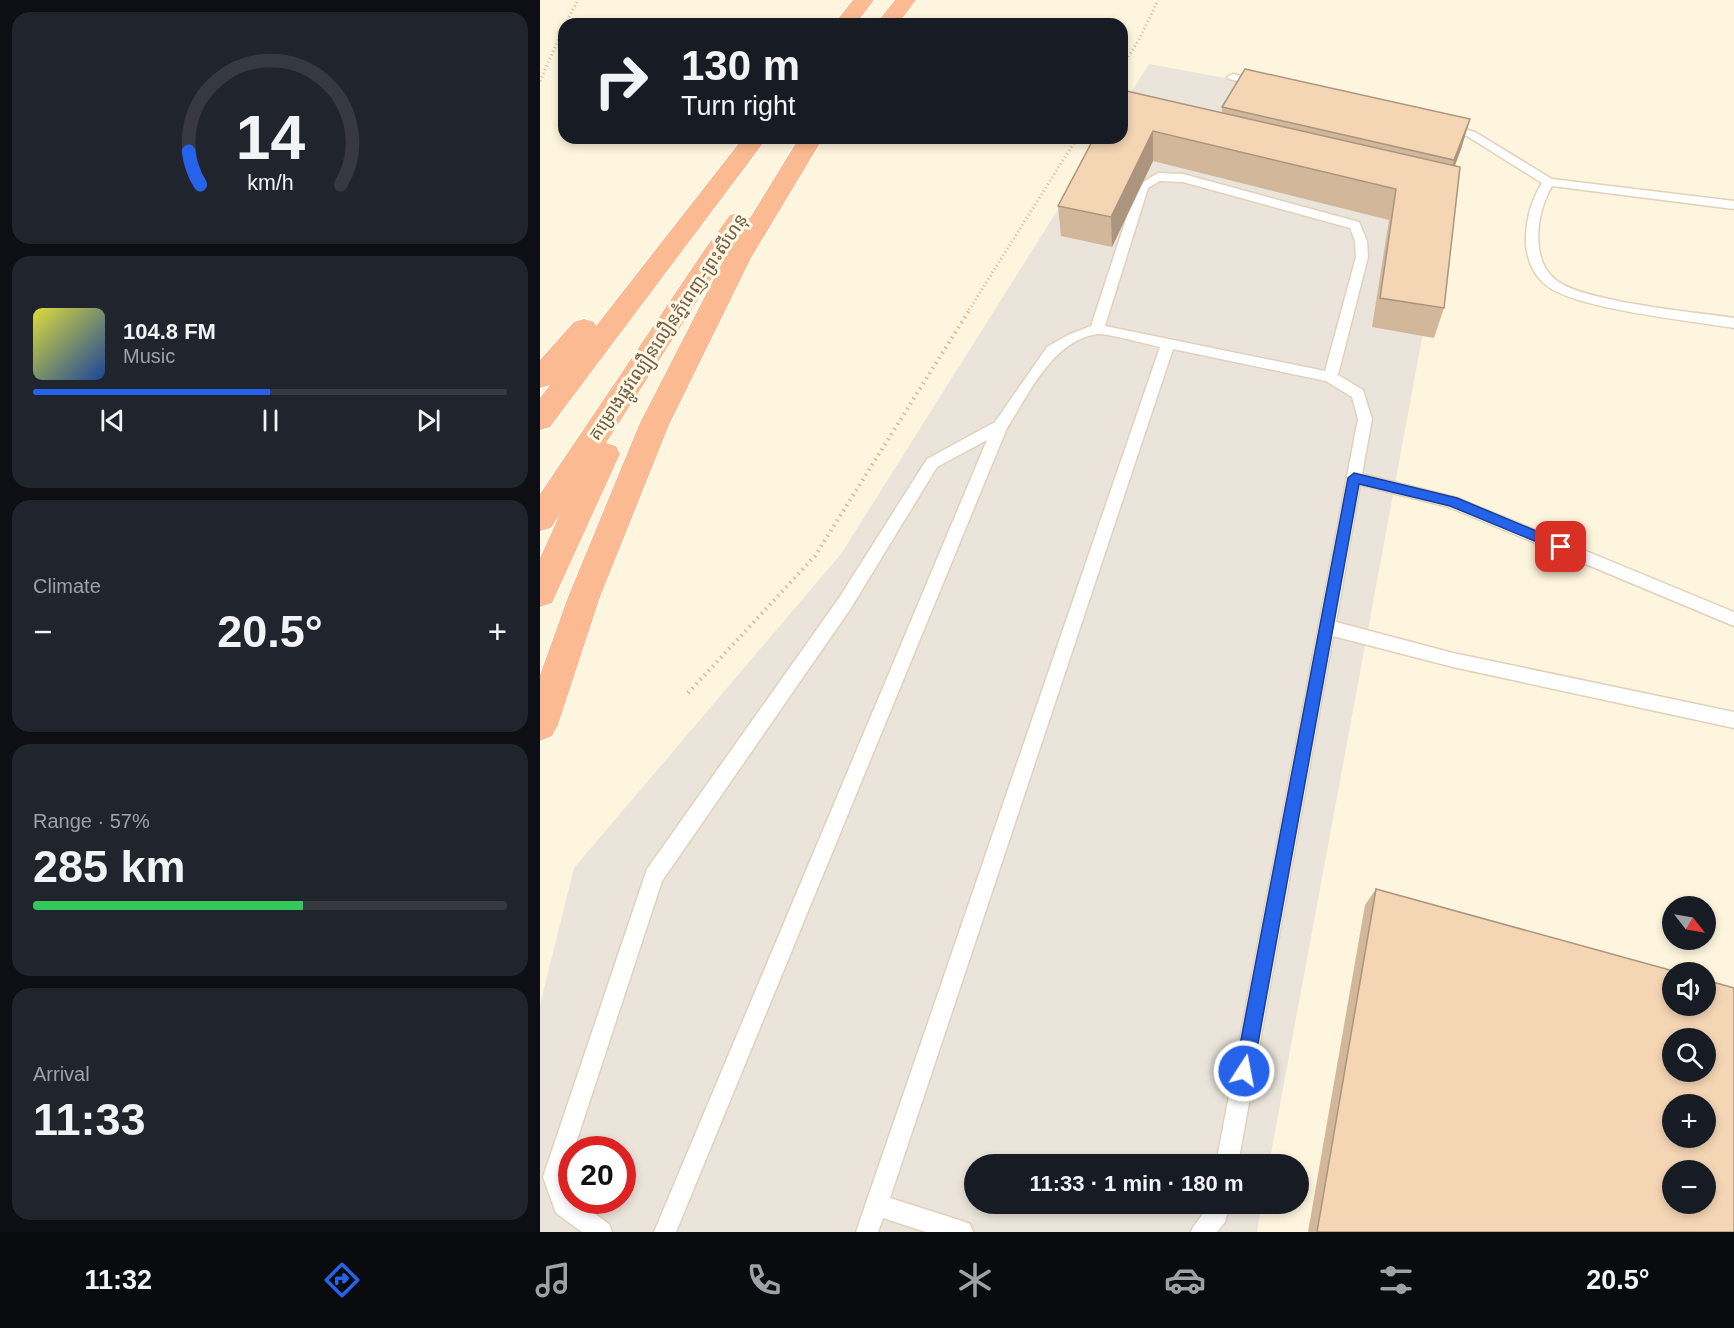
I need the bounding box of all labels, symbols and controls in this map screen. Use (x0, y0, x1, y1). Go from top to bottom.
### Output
icon: right (582, 42, 660, 120)
text: 130 m (681, 42, 800, 89)
text: Turn right (681, 91, 796, 121)
text: 14 (235, 103, 305, 172)
text: km/h (247, 171, 293, 195)
street label: គម្រោងផ្លូវល្បឿនលឿនភ្នំពេញ-ព្រះសីហនុ (583, 209, 757, 448)
text: 104.8 FM (123, 319, 216, 344)
text: Music (123, 345, 175, 367)
icon: previous (96, 404, 129, 437)
icon: pause (254, 404, 287, 437)
icon: next (412, 404, 445, 437)
pin (1535, 521, 1586, 572)
icon: arrive (1544, 530, 1577, 563)
text: Climate (33, 575, 101, 597)
text: 20.5° (217, 606, 323, 657)
text: − (33, 613, 52, 650)
text: + (488, 613, 507, 650)
text: Range · 57% (33, 810, 150, 832)
text: 285 km (33, 841, 186, 892)
north arrow (1662, 896, 1716, 950)
map controls (1662, 896, 1716, 1214)
button: sound (1662, 962, 1716, 1016)
button: search (1662, 1028, 1716, 1082)
position arrow (1212, 1039, 1276, 1103)
text: Arrival (33, 1063, 90, 1085)
text: 11:33 (33, 1094, 146, 1145)
button: + (1662, 1094, 1716, 1148)
speed limit sign: 20 (558, 1136, 636, 1214)
button: − (1662, 1160, 1716, 1214)
text: 11:33 · 1 min · 180 m (1030, 1171, 1244, 1196)
icon: directions (321, 1259, 363, 1301)
icon: music (532, 1259, 574, 1301)
icon: phone (743, 1259, 785, 1301)
icon: climate (954, 1259, 996, 1301)
icon: car (1164, 1259, 1206, 1301)
icon: filters (1375, 1259, 1417, 1301)
text: 11:32 (84, 1265, 152, 1295)
text: 20.5° (1586, 1265, 1650, 1295)

